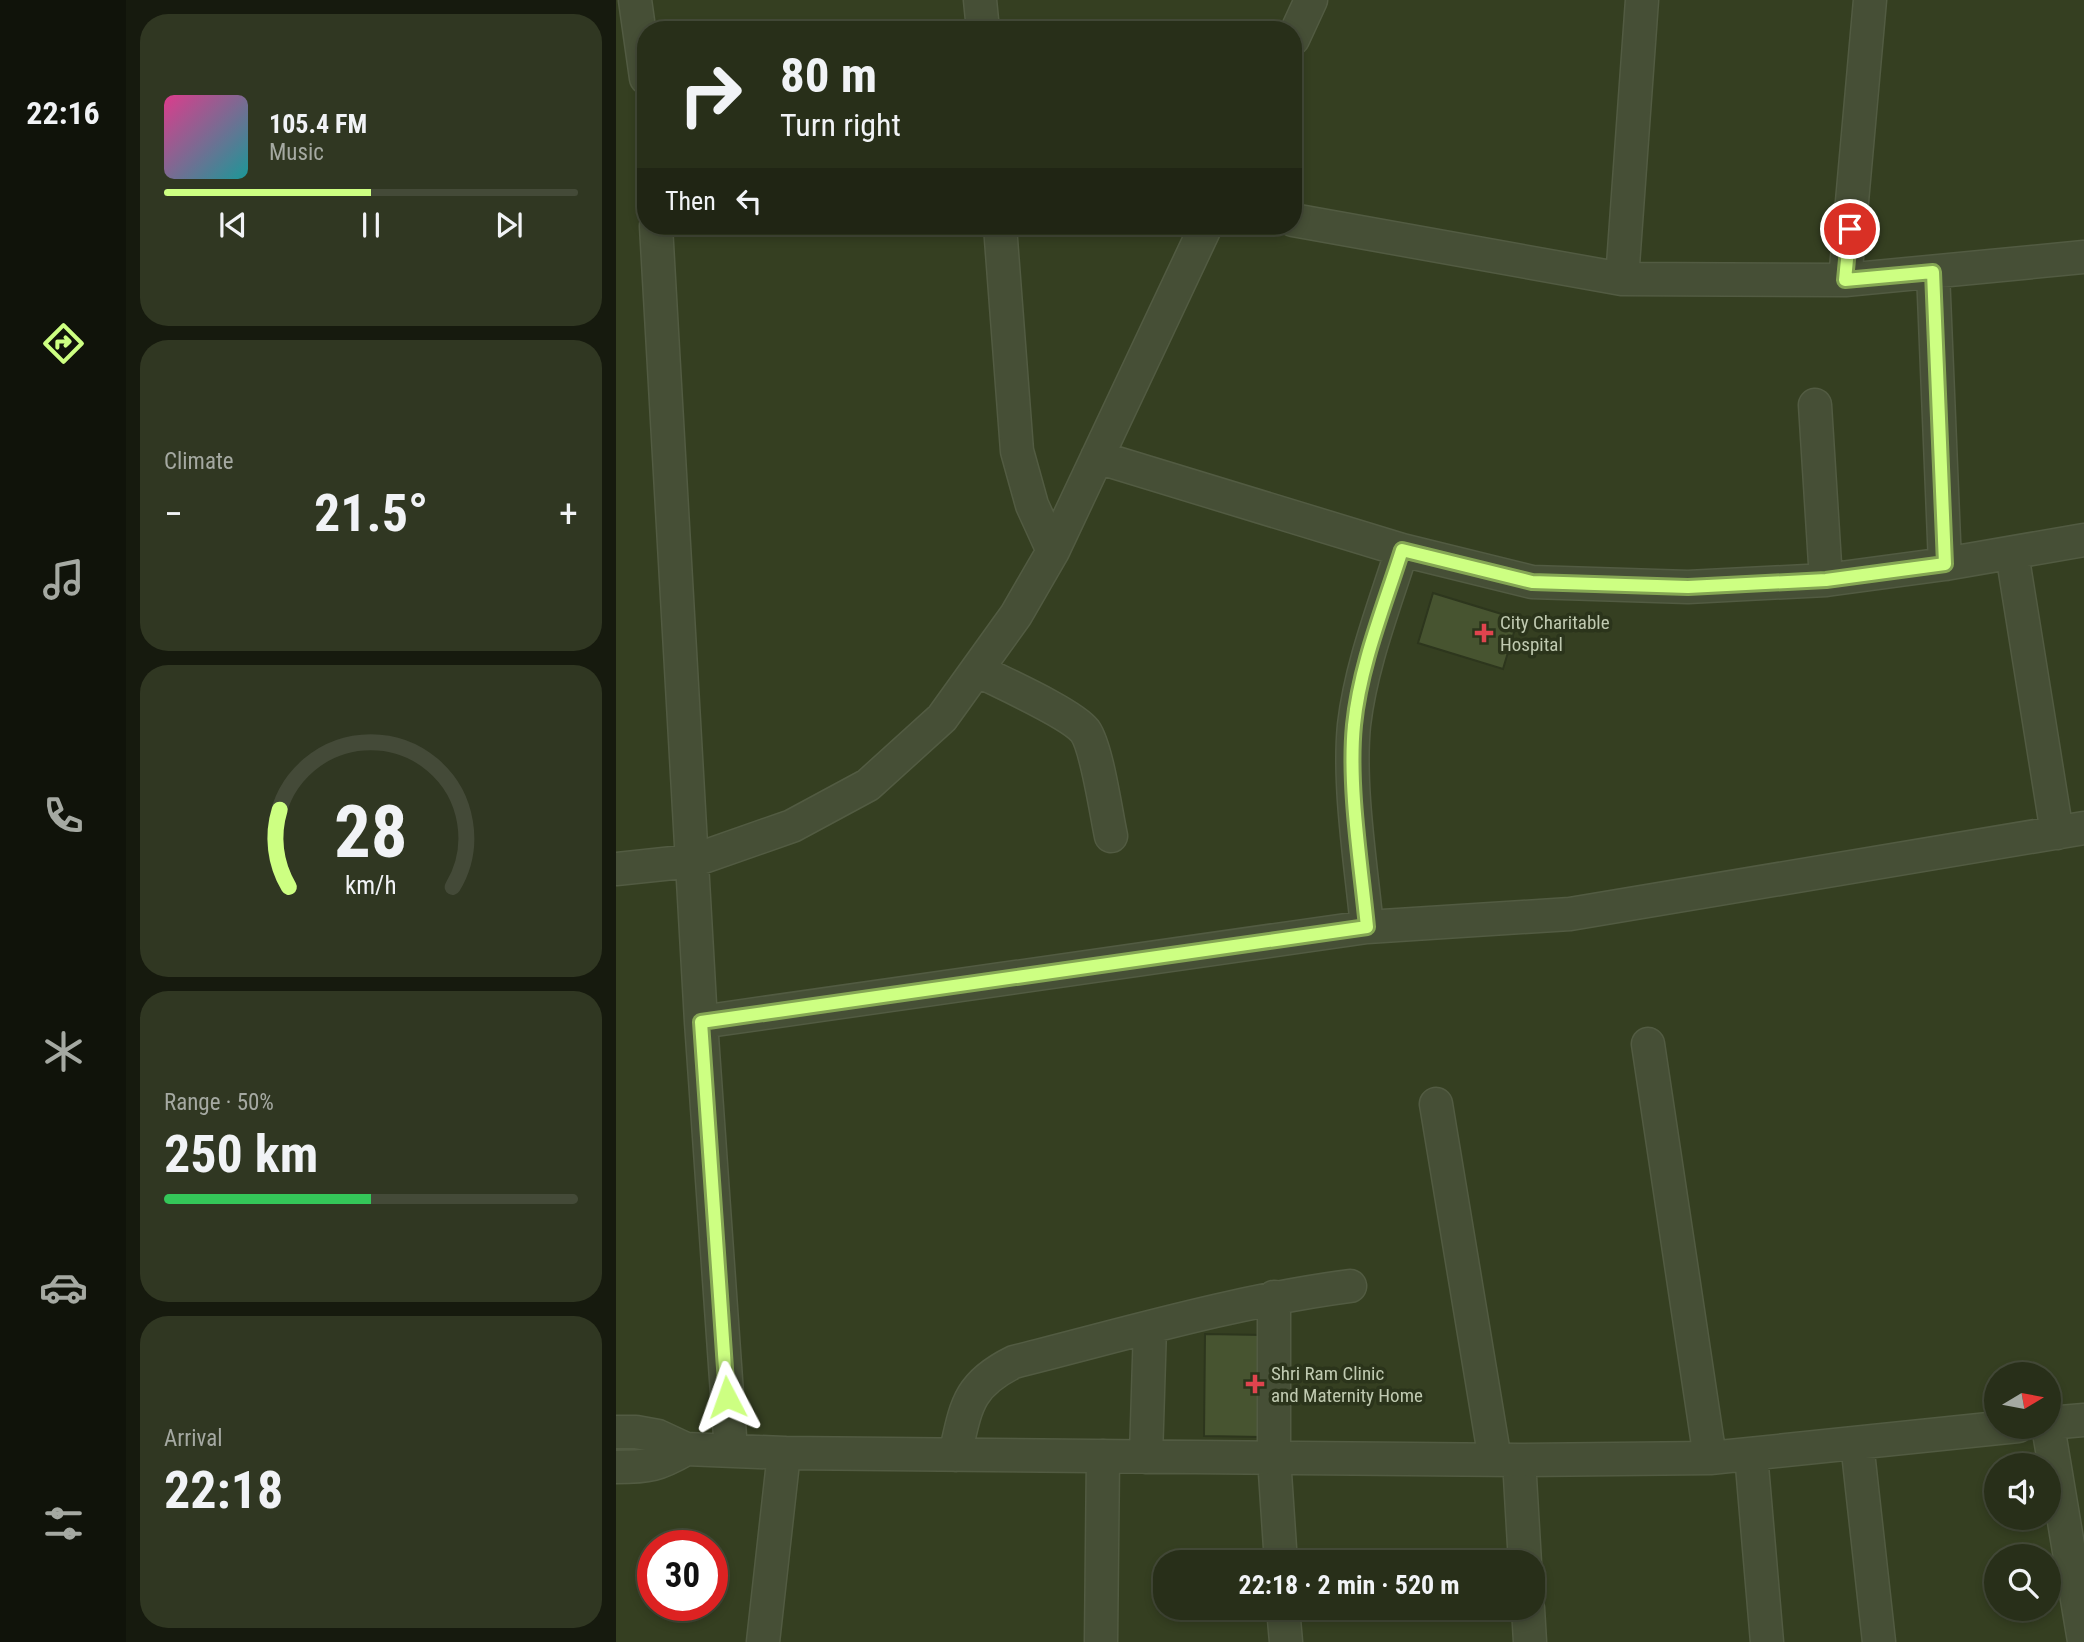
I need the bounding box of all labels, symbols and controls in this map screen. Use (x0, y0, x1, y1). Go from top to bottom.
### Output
text: 80 m (780, 47, 877, 104)
icon: right (665, 49, 756, 140)
text: 22:16 (26, 94, 100, 132)
text: Turn right (780, 106, 901, 144)
text: 105.4 FM (269, 109, 367, 139)
text: Music (269, 139, 324, 166)
icon: left (730, 182, 768, 220)
text: Then (665, 186, 716, 216)
pin (1820, 199, 1880, 259)
icon: previous (214, 206, 252, 244)
icon: pause (352, 206, 390, 244)
icon: next (490, 206, 528, 244)
icon: arrive (1831, 210, 1869, 248)
icon: directions (39, 319, 88, 368)
text: Climate (164, 448, 234, 475)
text: 21.5° (314, 483, 428, 544)
text: − (164, 492, 183, 536)
text: + (559, 492, 578, 536)
icon: music (39, 555, 88, 604)
place label: City Charitable Hospital (1500, 611, 1610, 656)
marker: City Charitable Hospital (1474, 623, 1494, 643)
text: 28 (334, 789, 408, 875)
icon: phone (39, 791, 88, 840)
text: km/h (345, 871, 397, 900)
icon: climate (39, 1027, 88, 1076)
text: Range · 50% (164, 1089, 274, 1116)
text: 250 km (164, 1124, 318, 1185)
icon: car (39, 1263, 88, 1312)
position arrow (690, 1360, 764, 1434)
place label: Shri Ram Clinic and Maternity Home (1271, 1362, 1423, 1407)
north arrow (1984, 1362, 2062, 1438)
map controls (1984, 1362, 2061, 1621)
marker: Shri Ram Clinic and Maternity Home (1245, 1374, 1265, 1394)
text: Arrival (164, 1425, 223, 1452)
button: sound (1984, 1453, 2061, 1530)
text: 22:18 (164, 1460, 283, 1521)
icon: filters (39, 1499, 88, 1548)
speed limit sign: 30 (637, 1530, 728, 1621)
button: search (1984, 1544, 2061, 1621)
text: 22:18 · 2 min · 520 m (1239, 1570, 1459, 1600)

